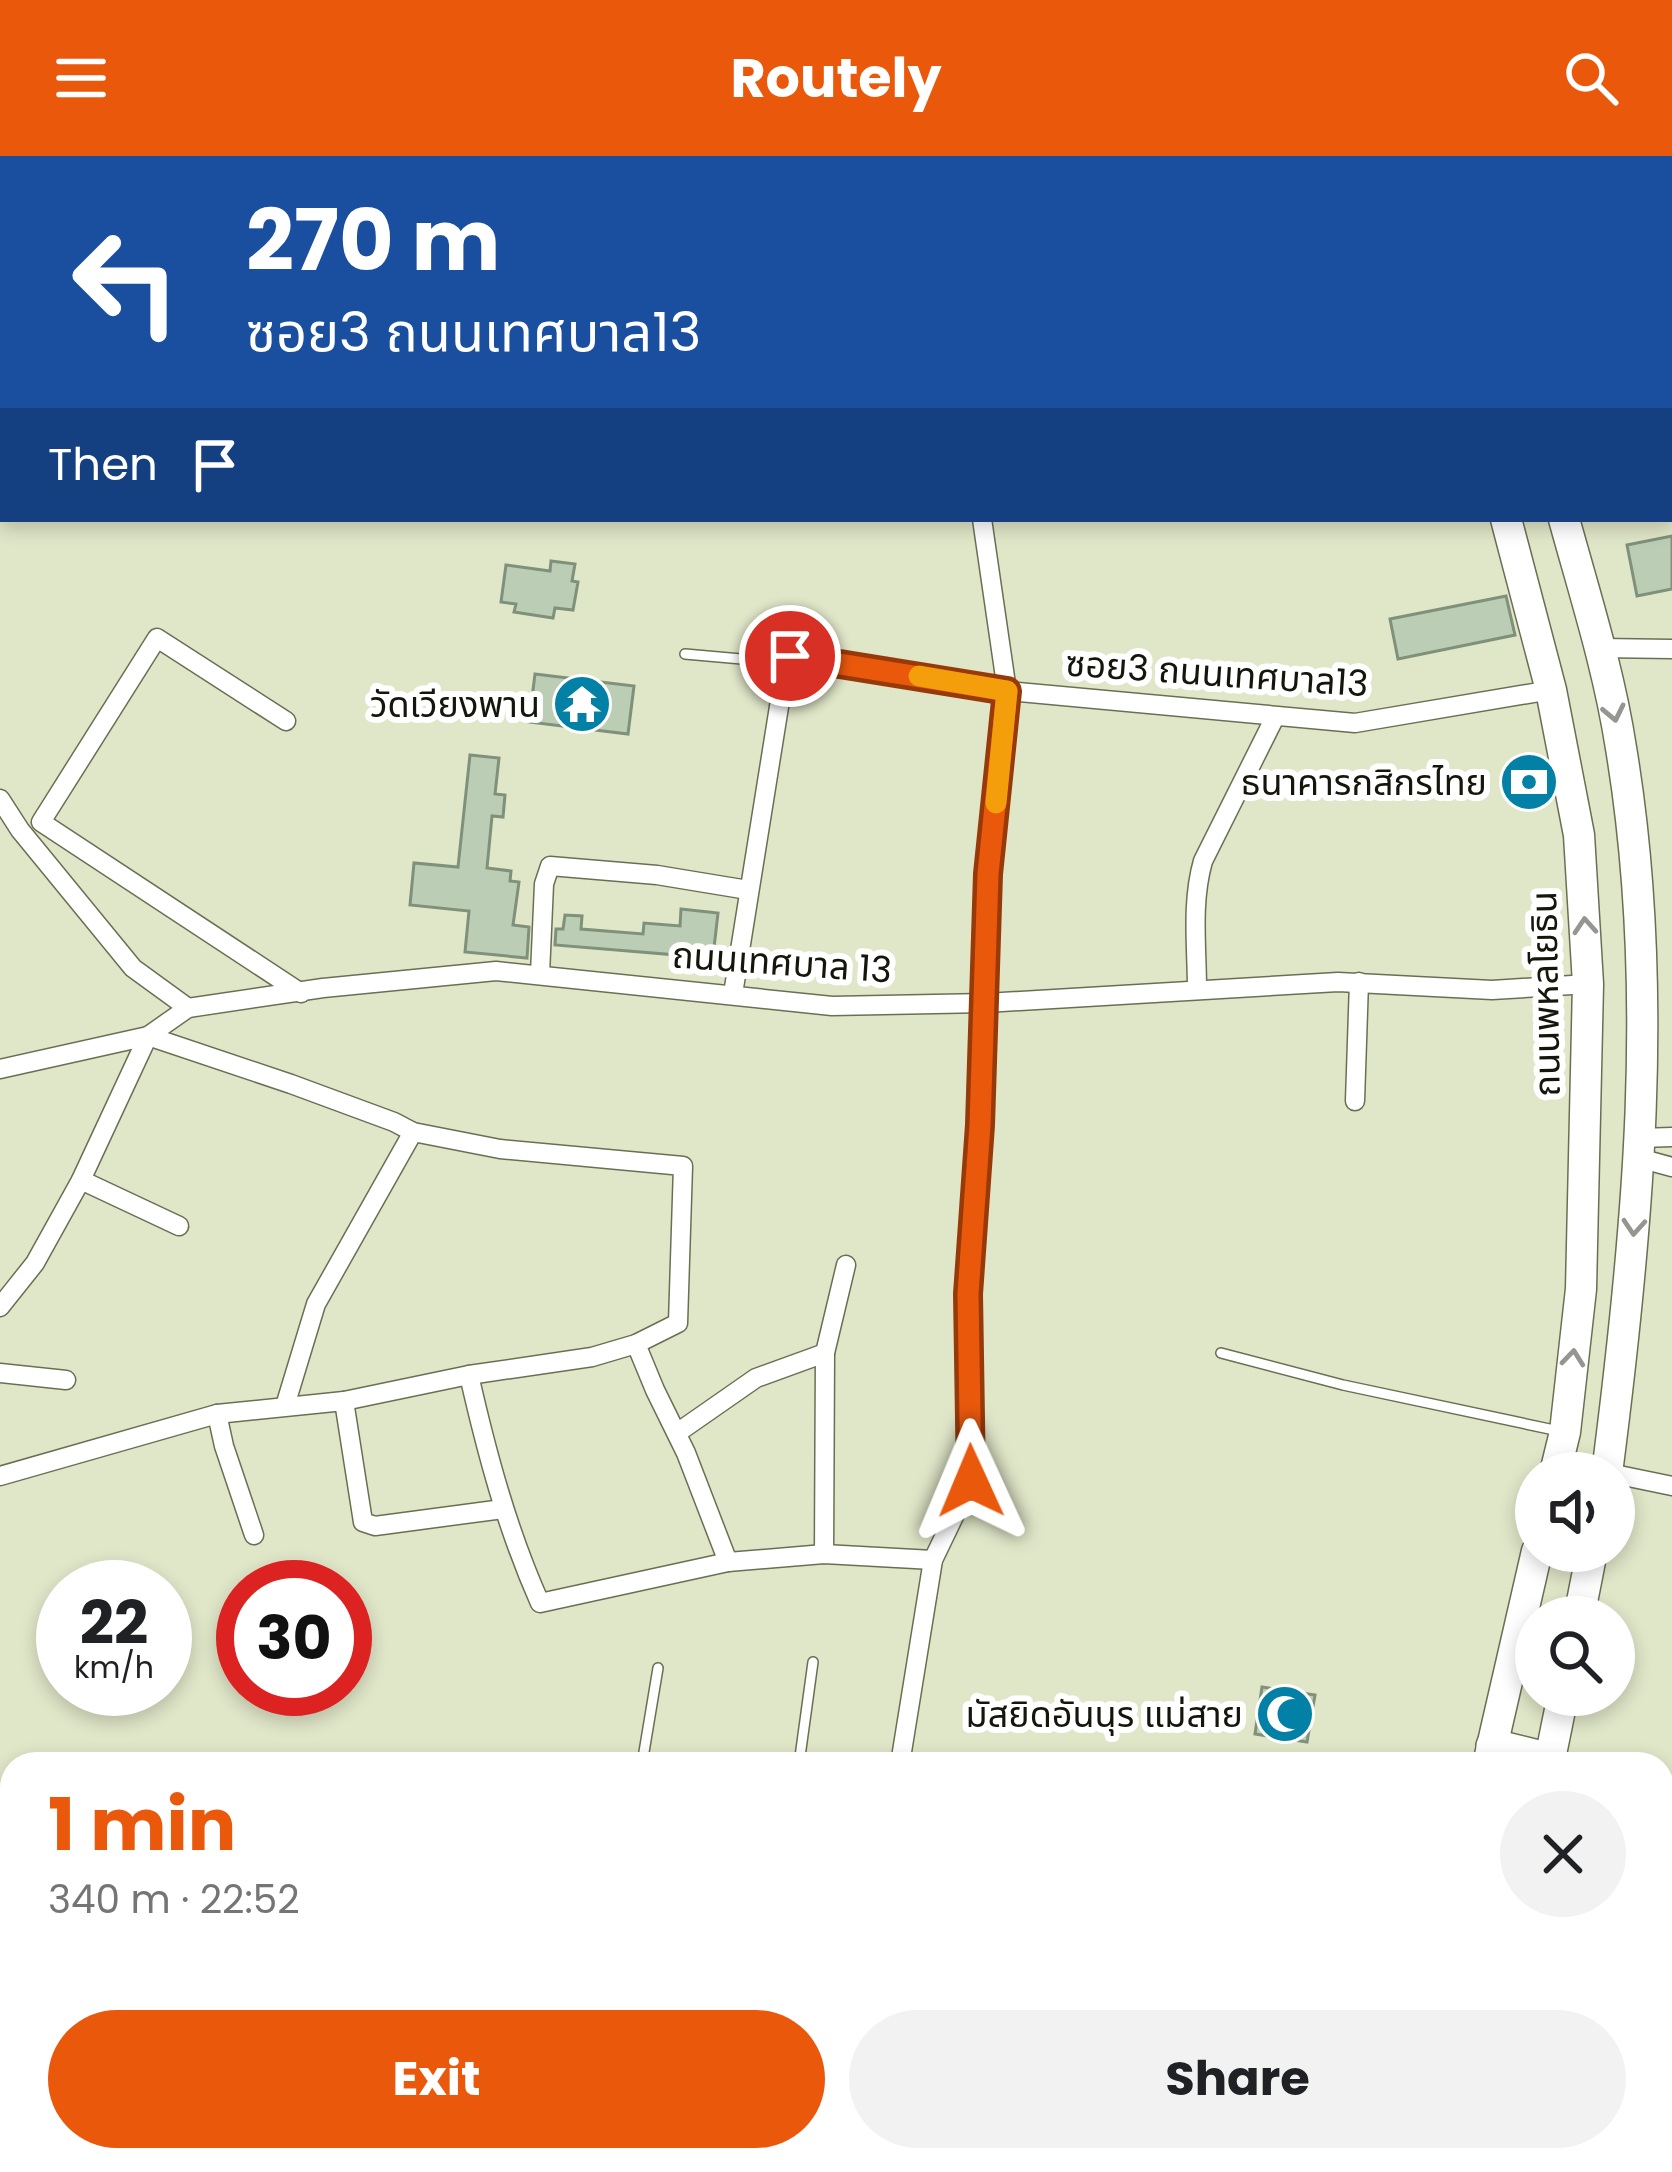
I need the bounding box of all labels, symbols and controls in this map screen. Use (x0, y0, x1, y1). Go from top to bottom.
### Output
text: Routely (730, 40, 942, 116)
icon: menu (48, 45, 114, 111)
icon: search (1558, 45, 1624, 111)
text: 270 m (246, 182, 500, 299)
icon: left (48, 204, 204, 360)
text: ซอย3 ถนนเทศบาล13 (246, 294, 701, 370)
icon: arrive (182, 432, 248, 498)
text: Then (48, 433, 158, 496)
pin (739, 605, 841, 707)
icon: arrive (757, 623, 823, 689)
street label: ซอย3 ถนนเทศบาล13 (1064, 637, 1370, 710)
temple icon: วัดเวียงพาน (551, 673, 613, 735)
place label: วัดเวียงพาน (370, 679, 540, 730)
one-way arrow (1601, 703, 1626, 723)
bank icon: ธนาคารกสิกรไทย (1498, 751, 1560, 813)
place label: ธนาคารกสิกรไทย (1241, 757, 1487, 808)
street label: ถนนพหลโยธิน (1518, 891, 1573, 1097)
one-way arrow (1572, 916, 1598, 935)
street label: ถนนเทศบาล 13 (670, 929, 894, 996)
one-way arrow (1622, 1218, 1648, 1237)
one-way arrow (1560, 1348, 1585, 1367)
position arrow (908, 1418, 1034, 1544)
map controls (1515, 1452, 1635, 1716)
button: sound (1515, 1452, 1635, 1572)
speed limit sign: 30 (216, 1560, 372, 1716)
text: 22 (80, 1581, 148, 1665)
button: search (1515, 1596, 1635, 1716)
text: km/h (74, 1646, 154, 1689)
mosque icon: มัสยิดอันนุร แม่สาย (1254, 1683, 1316, 1745)
place label: มัสยิดอันนุร แม่สาย (966, 1689, 1243, 1740)
text: 1 min (48, 1774, 236, 1875)
button: close (1500, 1791, 1626, 1917)
text: 340 m · 22:52 (48, 1872, 300, 1927)
button: Exit (48, 2010, 825, 2148)
button: Share (849, 2010, 1626, 2148)

